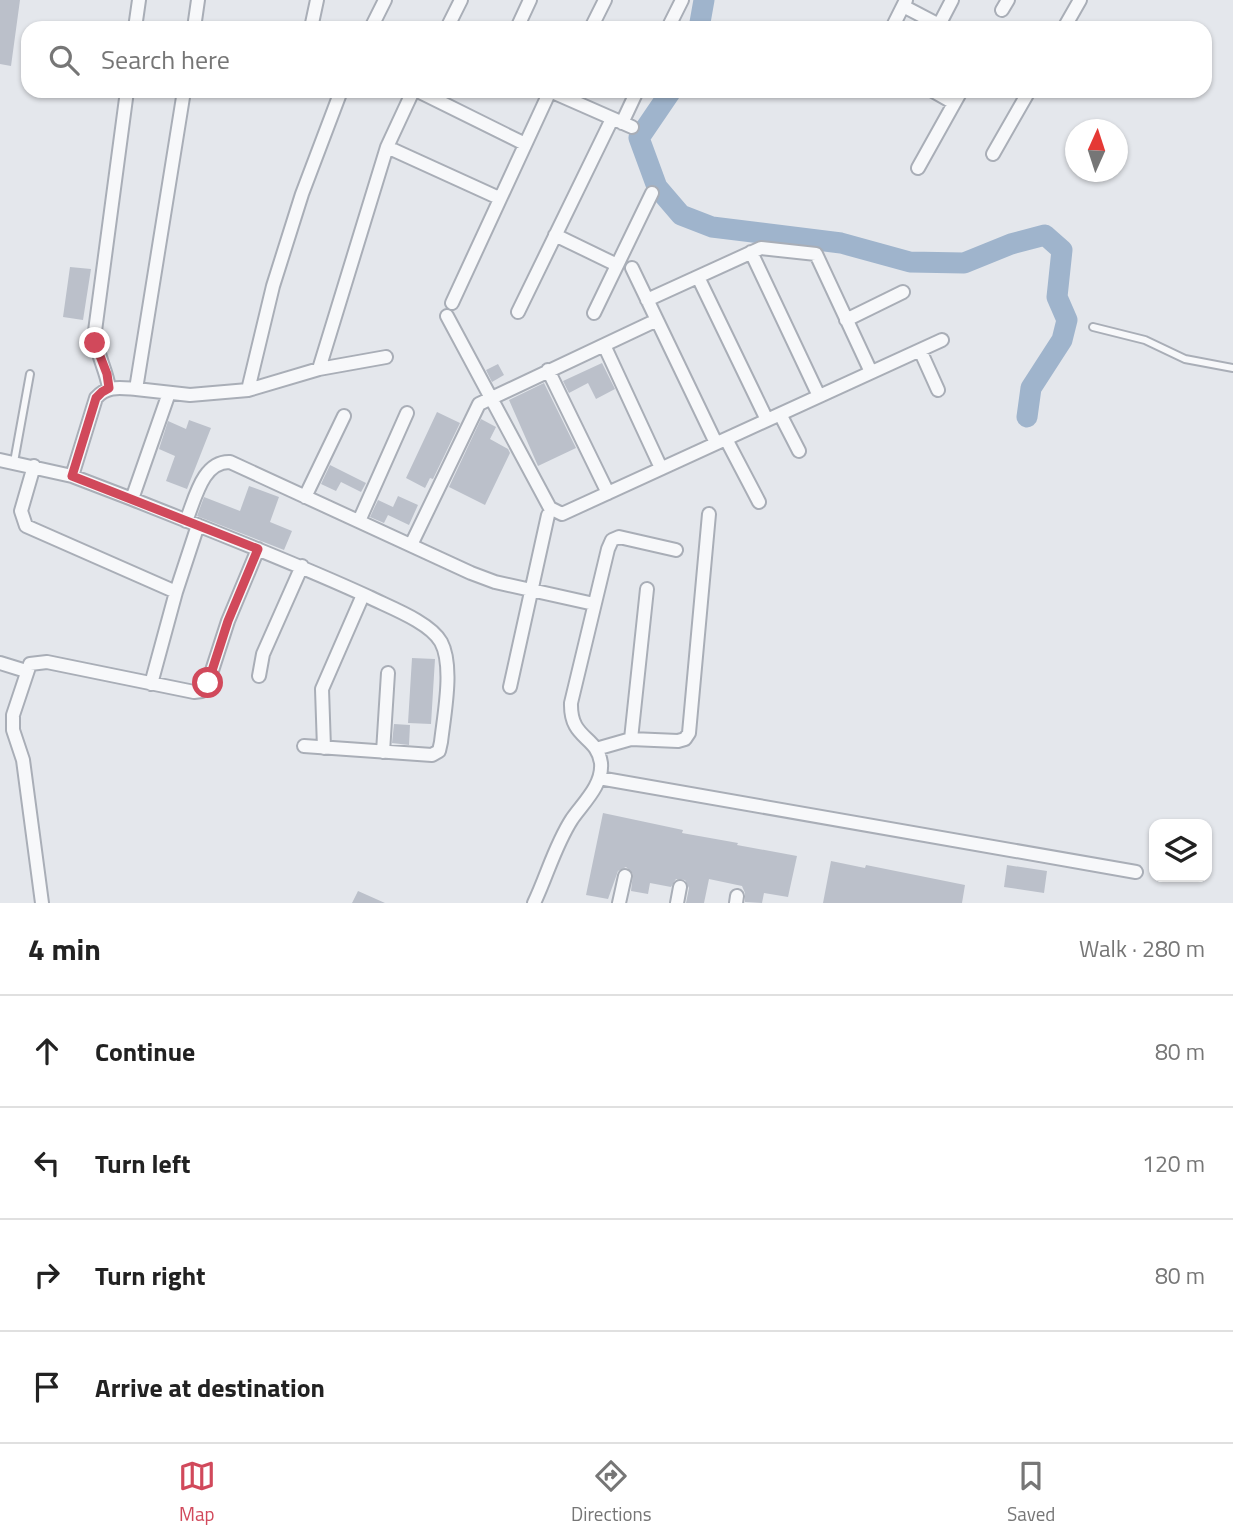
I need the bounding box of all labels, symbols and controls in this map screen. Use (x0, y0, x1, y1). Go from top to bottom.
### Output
search box (21, 21, 1212, 98)
text: Search here (101, 40, 230, 79)
icon: search (45, 41, 83, 79)
north arrow (1065, 119, 1128, 182)
route end (79, 327, 110, 358)
route start (192, 667, 223, 698)
map controls (1149, 819, 1212, 882)
button: layers (1149, 819, 1212, 882)
text: 4 min (28, 926, 101, 972)
text: Walk · 280 m (1079, 931, 1205, 966)
icon: ahead (28, 1032, 66, 1070)
text: Continue (95, 1032, 195, 1071)
text: 80 m (1155, 1034, 1205, 1069)
icon: left (28, 1144, 66, 1182)
text: Turn left (95, 1144, 190, 1183)
text: 120 m (1142, 1146, 1205, 1181)
icon: right (28, 1256, 66, 1294)
text: Turn right (95, 1256, 206, 1295)
text: 80 m (1155, 1258, 1205, 1293)
icon: arrive (28, 1368, 66, 1406)
text: Arrive at destination (95, 1368, 325, 1407)
tab: Map (178, 1457, 216, 1528)
tab: Directions (571, 1457, 652, 1528)
tab: Saved (1007, 1457, 1055, 1528)

